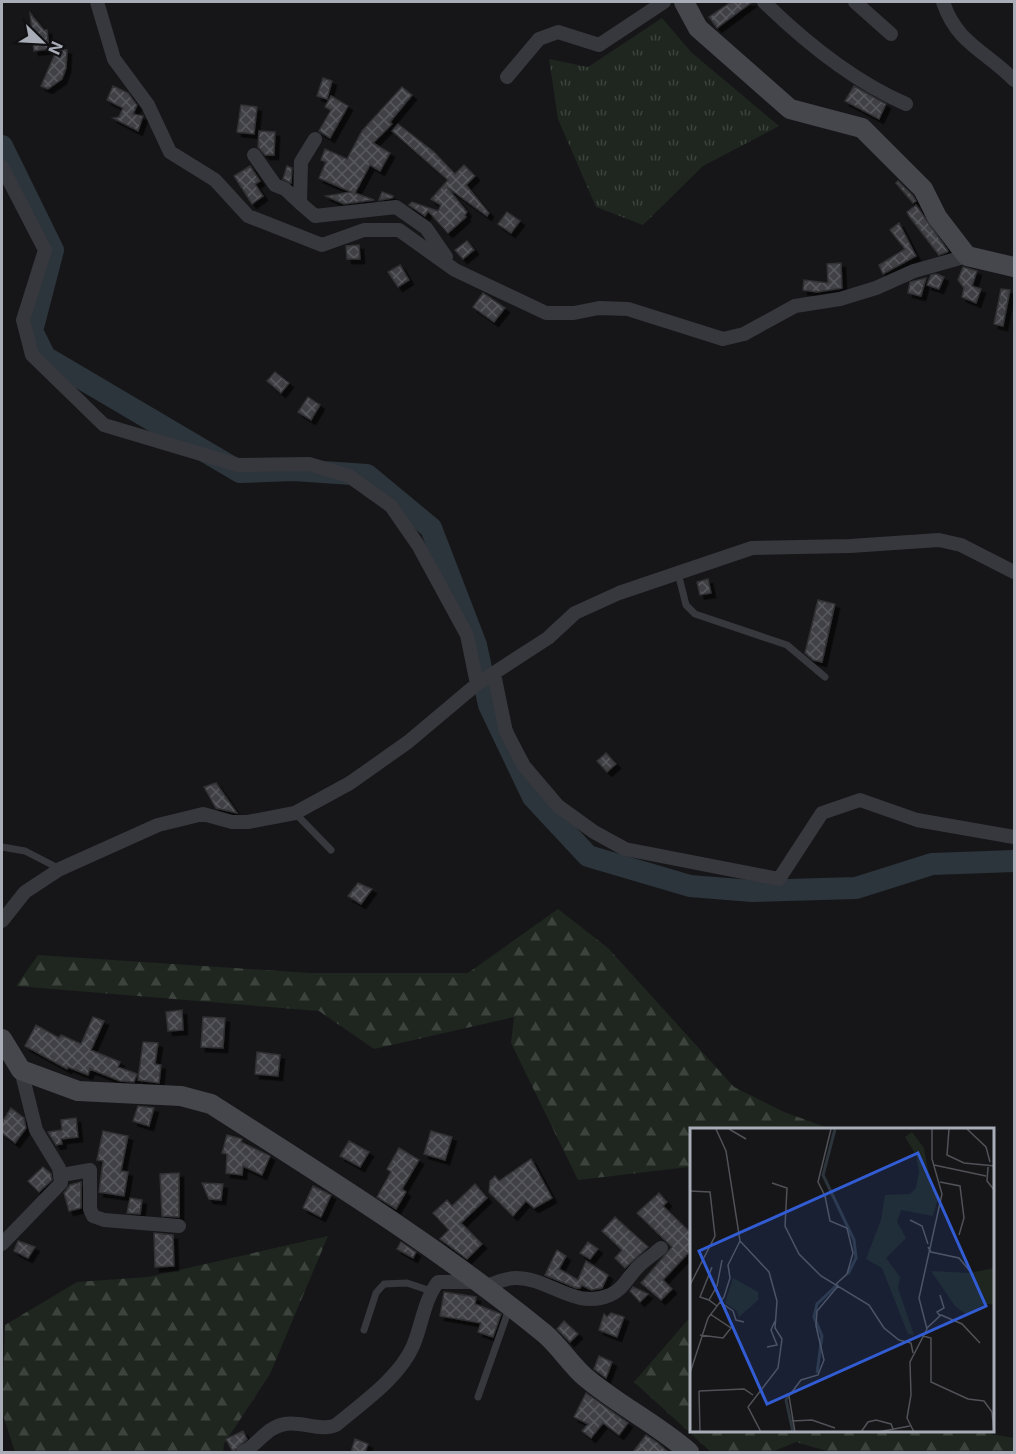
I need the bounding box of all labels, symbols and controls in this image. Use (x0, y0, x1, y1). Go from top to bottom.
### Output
north arrow (12, 12, 72, 72)
text: N (44, 38, 67, 58)
inset map (690, 1128, 995, 1433)

